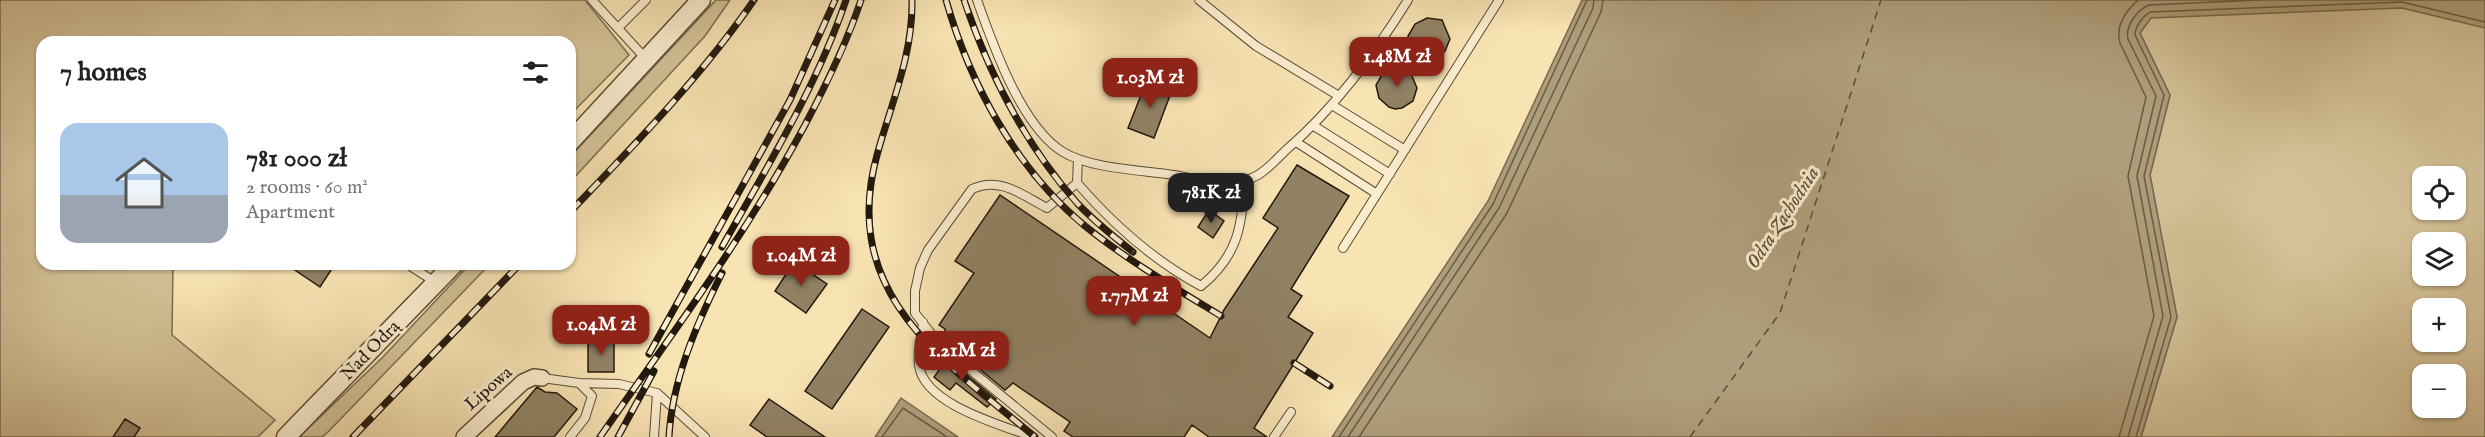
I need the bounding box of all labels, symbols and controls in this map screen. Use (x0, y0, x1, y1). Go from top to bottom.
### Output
pin: 1.48M zł (1335, 37, 1459, 88)
text: 1.48M zł (1363, 44, 1431, 69)
text: 7 homes (60, 56, 147, 89)
icon: filters (519, 56, 552, 89)
pin: 1.03M zł (1088, 58, 1212, 109)
text: 1.03M zł (1117, 65, 1183, 90)
text: 781 000 zł (246, 142, 347, 175)
icon: home (108, 147, 180, 219)
water label: Odra Zachodnia (1741, 162, 1826, 274)
map controls (2412, 166, 2466, 418)
button: locate (2412, 166, 2466, 220)
pin: 781K zł (1156, 173, 1266, 224)
text: 2 rooms · 60 m² (246, 175, 368, 200)
text: 781K zł (1182, 180, 1240, 205)
text: Apartment (246, 200, 335, 225)
button: layers (2412, 232, 2466, 286)
pin: 1.04M zł (739, 236, 863, 287)
text: 1.04M zł (766, 243, 836, 268)
pin: 1.77M zł (1072, 276, 1196, 327)
text: 1.77M zł (1100, 283, 1168, 308)
button: + (2412, 298, 2466, 352)
pin: 1.04M zł (539, 305, 663, 356)
text: 1.04M zł (566, 312, 636, 337)
street label: Nad Odrą (337, 315, 406, 386)
pin: 1.21M zł (900, 331, 1024, 382)
text: 1.21M zł (929, 338, 995, 363)
street label: Lipowa (460, 362, 518, 416)
button: − (2412, 364, 2466, 418)

